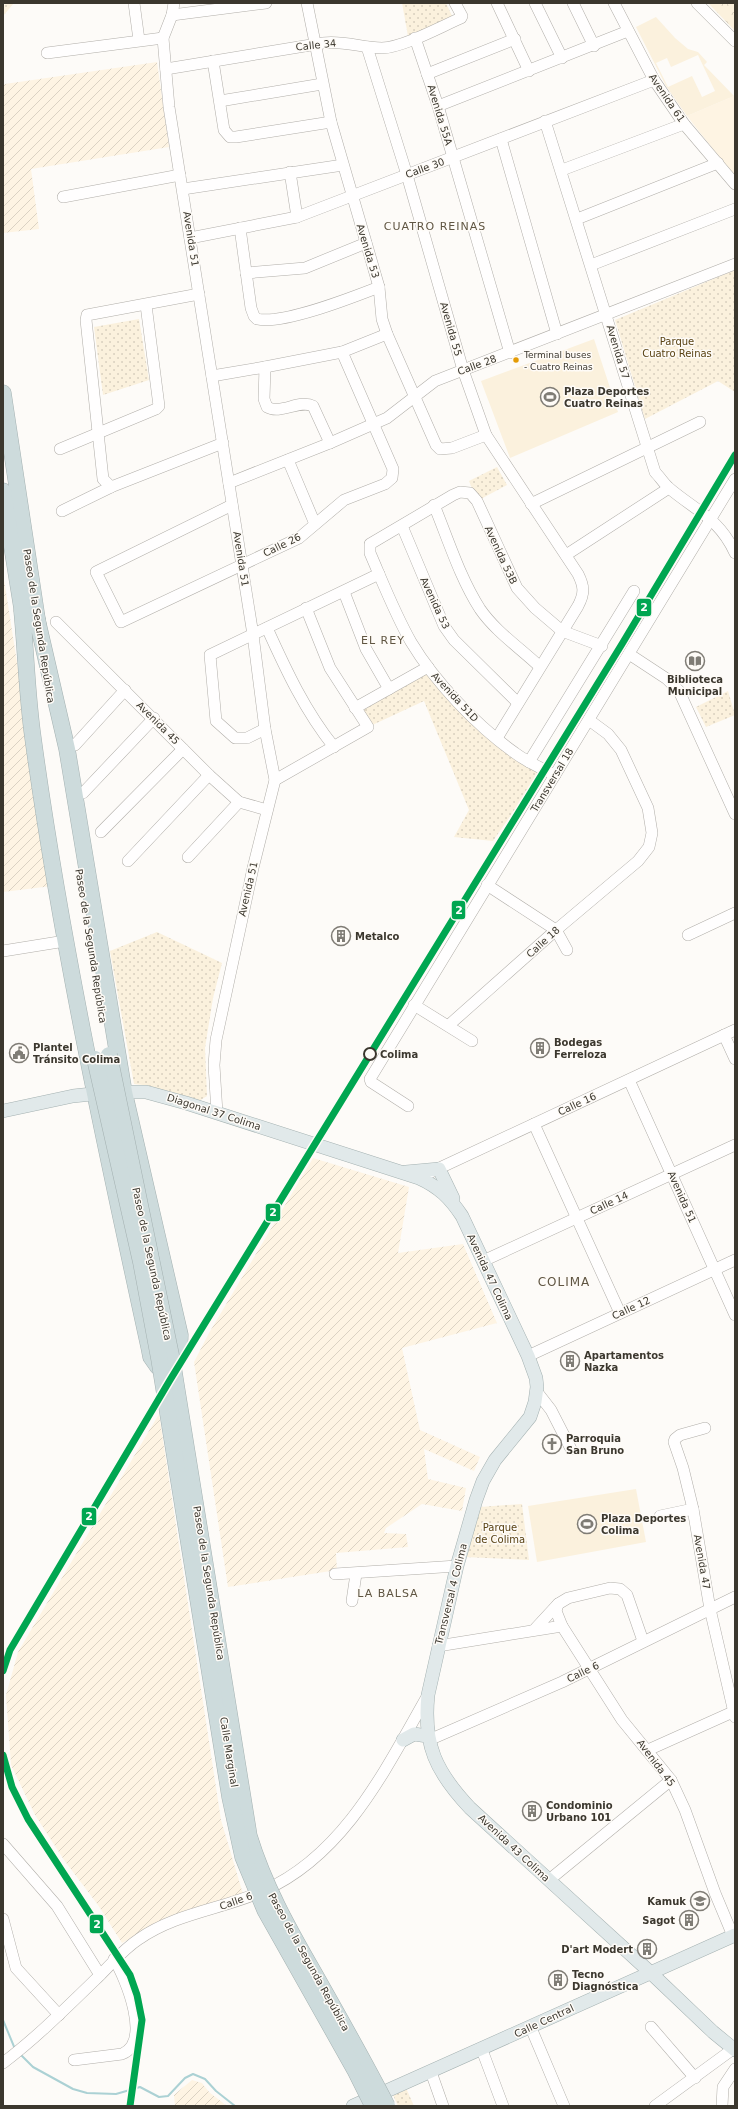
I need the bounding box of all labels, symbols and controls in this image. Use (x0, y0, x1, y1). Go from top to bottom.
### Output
street label: Calle 34 (295, 37, 337, 53)
street label: Avenida 61 (647, 72, 687, 124)
street label: Avenida 55A (426, 83, 454, 147)
street label: Calle 30 (404, 156, 446, 180)
street label: Avenida 51 (181, 211, 201, 267)
district label: CUATRO REINAS (384, 220, 486, 233)
street label: Avenida 53 (355, 223, 381, 279)
street label: Avenida 55 (438, 301, 464, 357)
street label: Avenida 57 (605, 324, 631, 380)
park label: Parque Cuatro Reinas (642, 336, 712, 359)
place label: Terminal buses - Cuatro Reinas (523, 350, 593, 372)
street label: Calle 28 (456, 353, 498, 377)
marker: Terminal buses - Cuatro Reinas (511, 355, 521, 365)
sports icon: Plaza Deportes Cuatro Reinas (539, 386, 561, 408)
place label: Plaza Deportes Cuatro Reinas (564, 386, 649, 409)
street label: Avenida 53B (483, 524, 519, 586)
street label: Avenida 51 (231, 531, 251, 587)
street label: Calle 26 (261, 531, 303, 559)
street label: Paseo de la Segunda República (21, 548, 57, 704)
street label: Avenida 53 (418, 575, 452, 631)
line badge: 2 (636, 598, 652, 617)
text: 2 (640, 601, 648, 614)
district label: EL REY (361, 634, 405, 647)
library icon: Biblioteca Municipal (684, 650, 706, 672)
street label: Avenida 51D (429, 670, 481, 724)
place label: Biblioteca Municipal (667, 674, 723, 697)
street label: Avenida 45 (134, 699, 182, 747)
street label: Transversal 18 (528, 746, 575, 815)
street label: Avenida 51 (236, 861, 260, 917)
street label: Paseo de la Segunda República (73, 868, 109, 1024)
line badge: 2 (451, 900, 466, 920)
text: 2 (455, 904, 463, 917)
street label: Calle 18 (524, 924, 562, 960)
building icon: Metalco (330, 925, 352, 947)
place label: Metalco (355, 931, 400, 942)
building icon: Bodegas Ferreloza (529, 1037, 551, 1059)
place label: Bodegas Ferreloza (554, 1037, 607, 1060)
public building icon: Plantel Tránsito Colima (8, 1042, 30, 1064)
place label: Plantel Tránsito Colima (33, 1042, 120, 1065)
marker: Colima (363, 1047, 377, 1061)
place label: Colima (380, 1049, 418, 1060)
street label: Calle 16 (556, 1090, 598, 1118)
street label: Diagonal 37 Colima (166, 1092, 262, 1132)
street label: Avenida 51 (666, 1169, 698, 1225)
street label: Paseo de la Segunda República (130, 1186, 174, 1342)
street label: Calle 14 (588, 1189, 630, 1217)
line badge: 2 (265, 1203, 281, 1222)
text: 2 (269, 1206, 277, 1219)
street label: Avenida 47 Colima (465, 1232, 515, 1322)
district label: COLIMA (538, 1275, 590, 1289)
street label: Calle 12 (610, 1294, 652, 1322)
building icon: Apartamentos Nazka (559, 1350, 581, 1372)
place label: Apartamentos Nazka (584, 1350, 664, 1373)
church icon: Parroquia San Bruno (541, 1433, 563, 1455)
place label: Parroquia San Bruno (566, 1433, 624, 1456)
street label: Paseo de la Segunda República (191, 1505, 227, 1661)
line badge: 2 (81, 1507, 97, 1526)
text: 2 (85, 1510, 93, 1523)
sports icon: Plaza Deportes Colima (576, 1513, 598, 1535)
place label: Plaza Deportes Colima (601, 1513, 686, 1536)
park label: Parque de Colima (475, 1522, 525, 1545)
street label: Avenida 47 (692, 1534, 712, 1590)
street label: Transversal 4 Colima (433, 1542, 469, 1647)
district label: LA BALSA (357, 1587, 419, 1600)
street label: Calle 6 (565, 1660, 601, 1684)
street label: Calle Marginal (218, 1716, 240, 1788)
street label: Avenida 45 (635, 1737, 677, 1789)
building icon: Condominio Urbano 101 (521, 1800, 543, 1822)
place label: Condominio Urbano 101 (546, 1800, 613, 1823)
street label: Avenida 43 Colima (476, 1812, 552, 1884)
street label: Calle 6 (218, 1890, 254, 1912)
school or university icon: Kamuk (689, 1890, 711, 1912)
street label: Paseo de la Segunda República (266, 1891, 352, 2033)
place label: Kamuk (647, 1896, 686, 1907)
building icon: Sagot (678, 1909, 700, 1931)
line badge: 2 (89, 1914, 104, 1934)
place label: Sagot (642, 1915, 675, 1926)
text: 2 (93, 1918, 101, 1931)
building icon: D'art Modert (636, 1938, 658, 1960)
place label: D'art Modert (561, 1944, 633, 1955)
building icon: Tecno Diagnóstica (547, 1969, 569, 1991)
place label: Tecno Diagnóstica (572, 1969, 638, 1992)
street label: Calle Central (512, 2002, 576, 2040)

